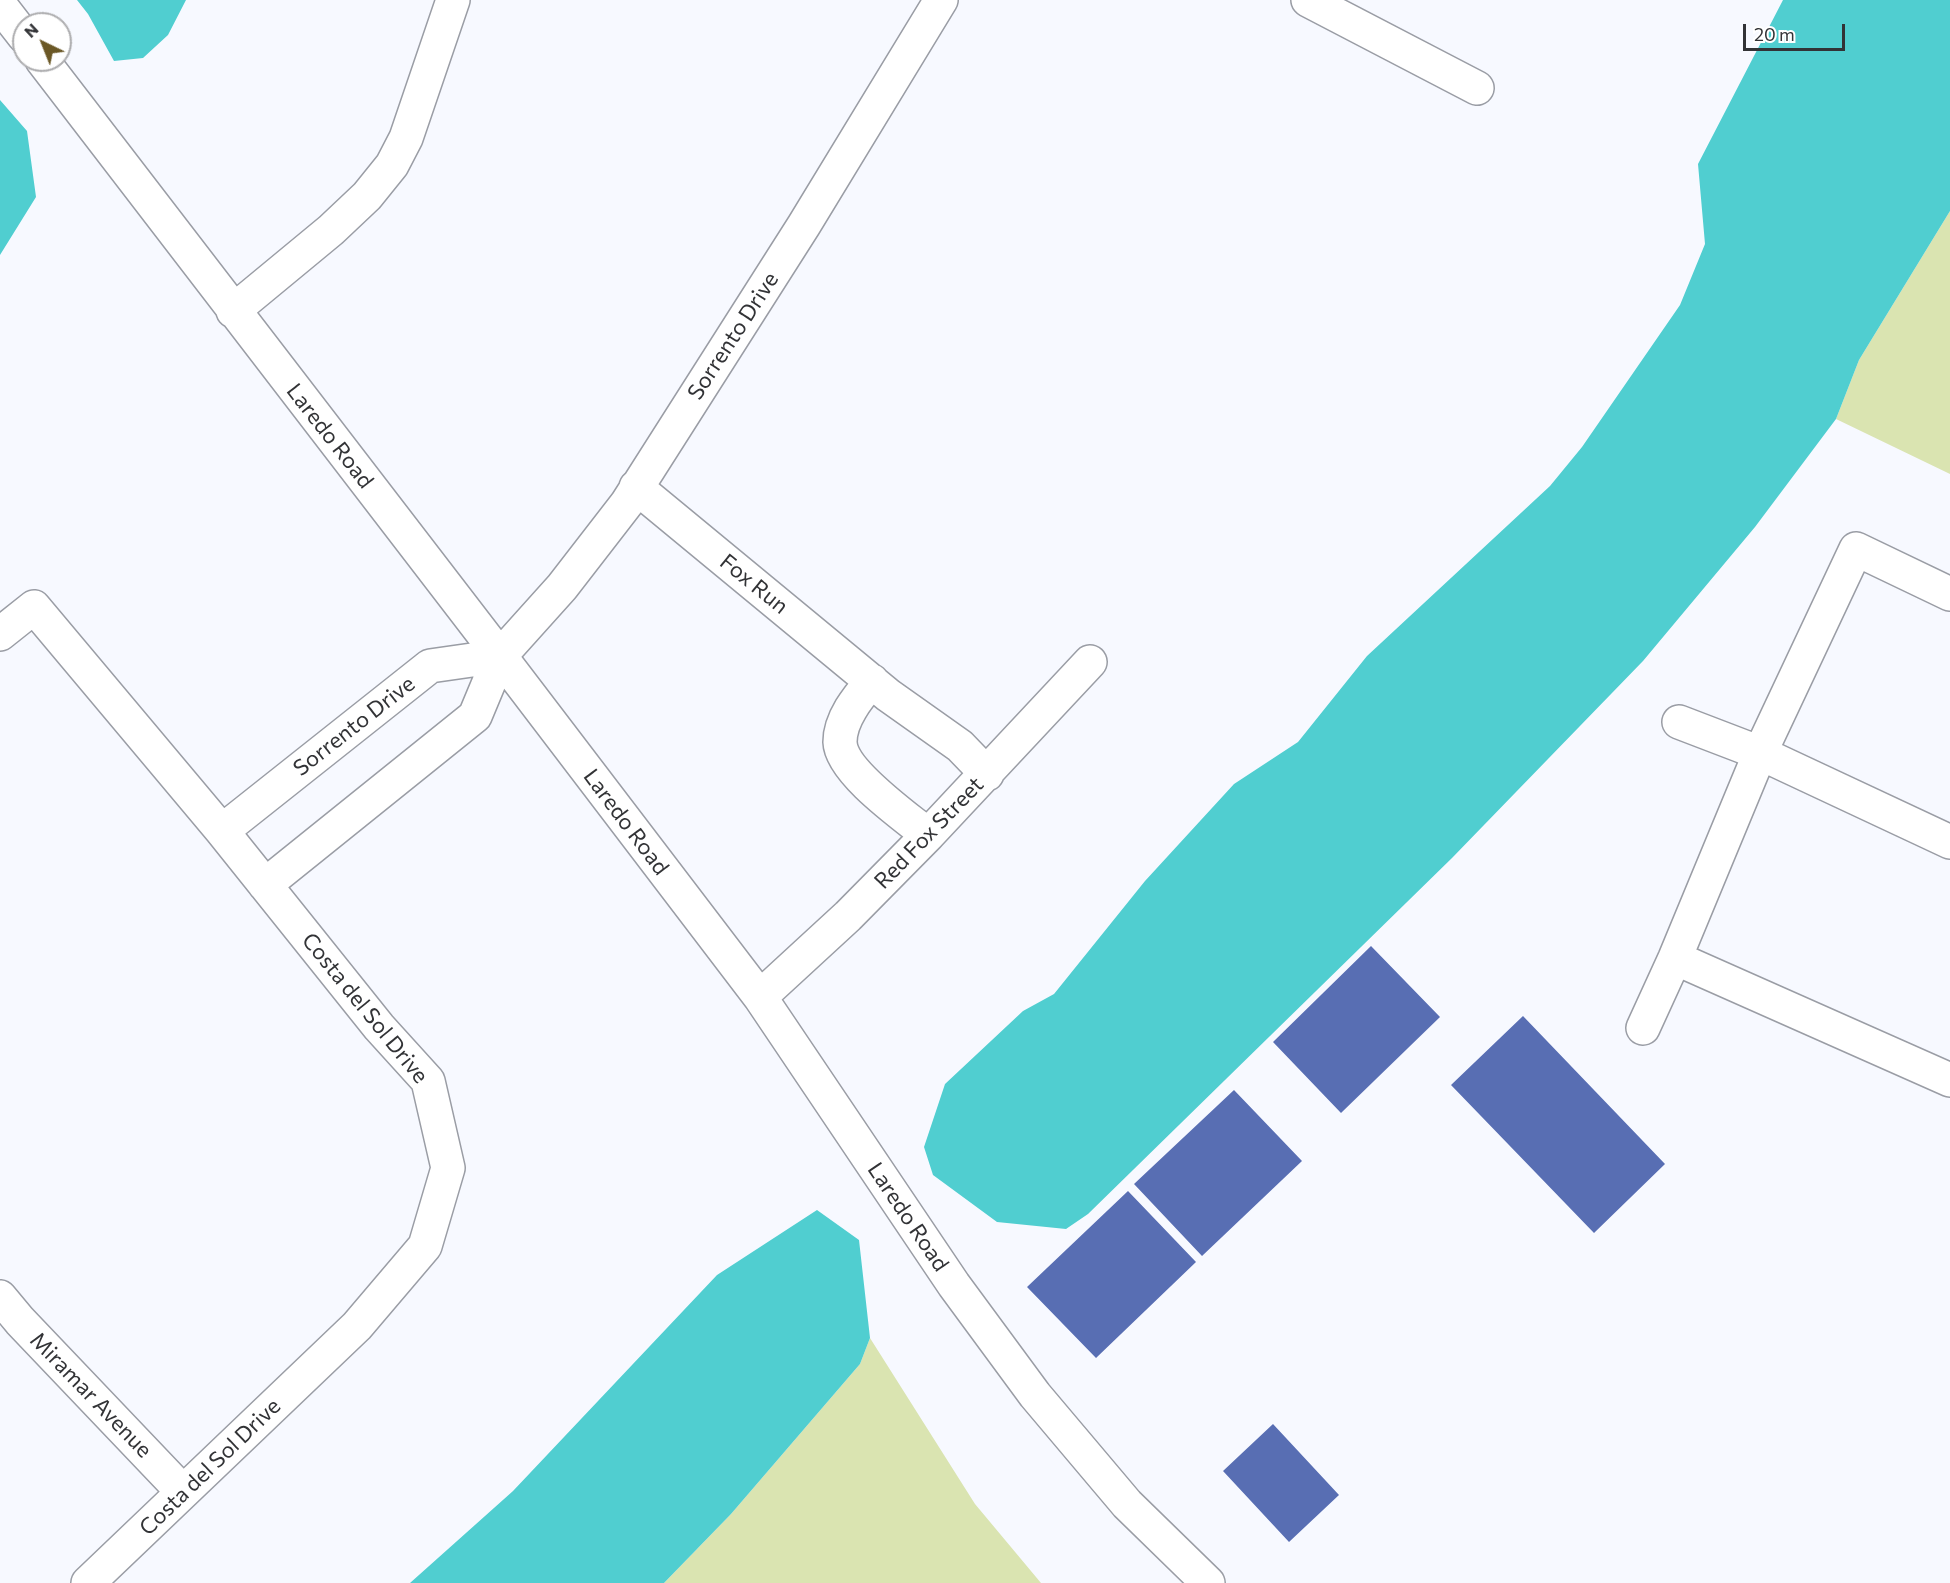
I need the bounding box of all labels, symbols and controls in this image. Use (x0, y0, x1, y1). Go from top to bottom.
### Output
north arrow (12, 12, 72, 72)
scale bar (1746, 12, 1848, 50)
text: N (20, 19, 42, 41)
text: 20 m (1754, 23, 1795, 45)
street label: Sorrento Drive (682, 267, 784, 405)
street label: Laredo Road (281, 378, 379, 494)
street label: Fox Run (715, 549, 793, 619)
street label: Sorrento Drive (288, 670, 420, 782)
street label: Laredo Road (578, 764, 674, 880)
street label: Red Fox Street (869, 772, 989, 894)
street label: Costa del Sol Drive (296, 927, 434, 1089)
street label: Laredo Road (862, 1158, 954, 1276)
street label: Miramar Avenue (25, 1327, 157, 1463)
street label: Costa del Sol Drive (134, 1393, 286, 1541)

